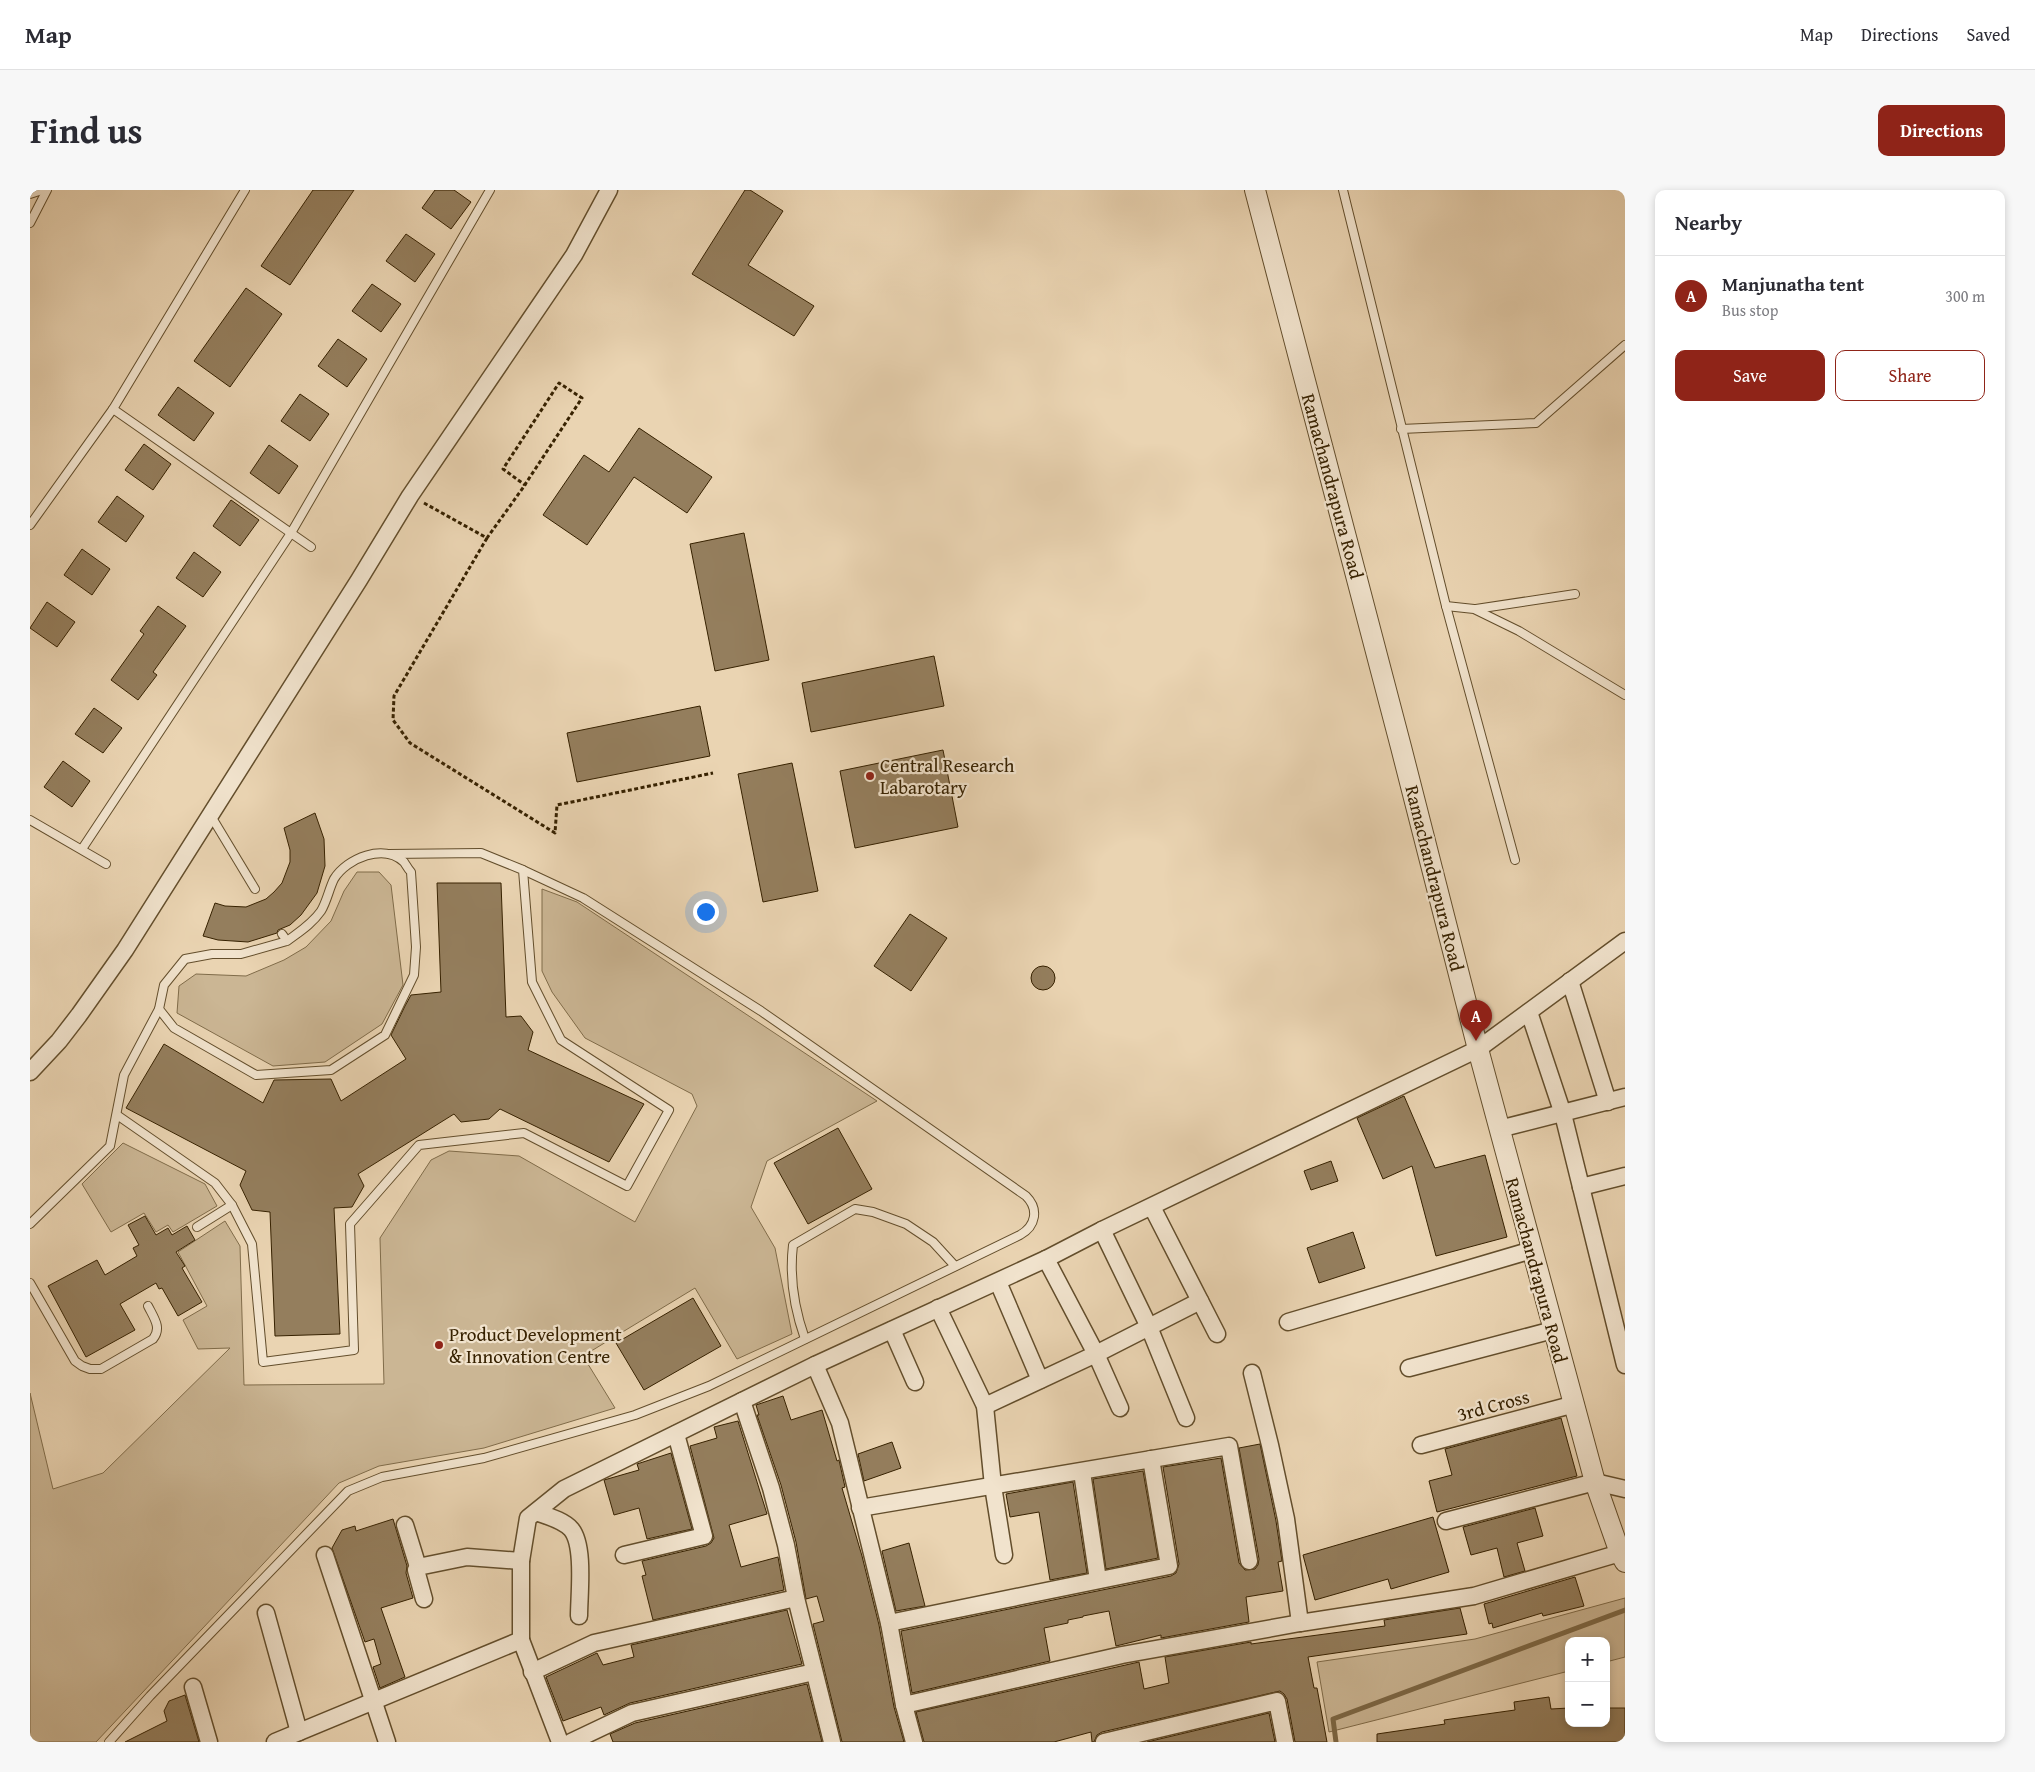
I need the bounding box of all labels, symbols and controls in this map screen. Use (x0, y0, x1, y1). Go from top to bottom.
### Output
text: Map (25, 17, 72, 52)
text: Map (1800, 21, 1833, 48)
text: Directions (1861, 21, 1938, 48)
text: Saved (1966, 21, 2010, 48)
text: Find us (30, 105, 143, 156)
button: Directions (1878, 105, 2005, 156)
text: Nearby (1675, 207, 1742, 238)
text: Manjunatha tent (1722, 270, 1864, 298)
text: A (1686, 284, 1696, 308)
text: 300 m (1945, 284, 1985, 308)
text: Bus stop (1722, 298, 1778, 322)
button: Save (1675, 350, 1825, 401)
button: Share (1835, 350, 1985, 401)
street label: Ramachandrapura Road (1295, 390, 1371, 583)
place label: Central Research Labarotary (880, 751, 1015, 801)
marker: Central Research Labarotary (864, 770, 876, 782)
street label: Ramachandrapura Road (1398, 782, 1472, 975)
your location (693, 899, 719, 925)
pin: A (1460, 1000, 1492, 1041)
street label: Ramachandrapura Road (1499, 1174, 1575, 1367)
place label: Product Development & Innovation Centre (449, 1320, 622, 1370)
marker: Product Development & Innovation Centre (433, 1339, 445, 1351)
street label: 3rd Cross (1454, 1382, 1532, 1428)
map controls (1565, 1637, 1610, 1727)
button: + (1565, 1637, 1610, 1682)
button: − (1565, 1682, 1610, 1727)

